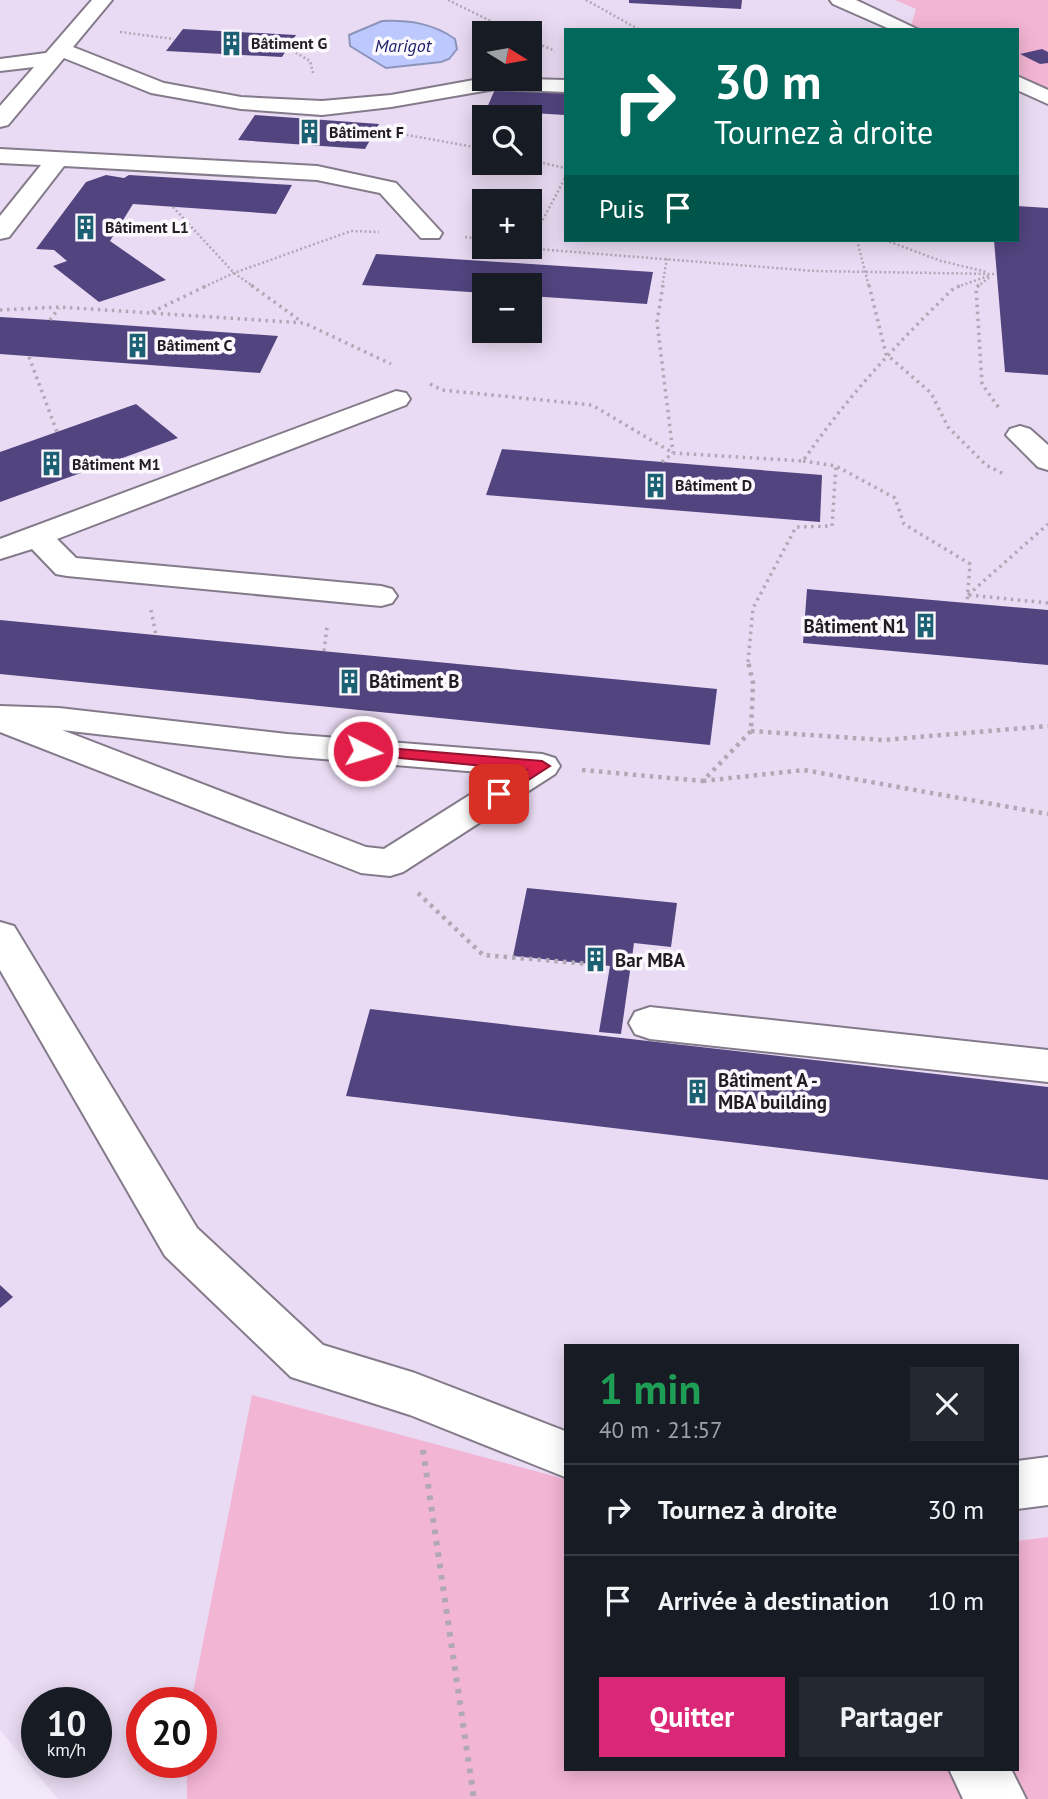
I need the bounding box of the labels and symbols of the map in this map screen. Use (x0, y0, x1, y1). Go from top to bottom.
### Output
north arrow (472, 21, 542, 91)
building icon: Bâtiment G (217, 29, 245, 57)
place label: Bâtiment G (251, 33, 327, 53)
water label: Marigot (375, 34, 433, 57)
building icon: Bâtiment F (295, 118, 323, 146)
place label: Bâtiment F (329, 122, 404, 142)
building icon: Bâtiment L1 (71, 213, 99, 241)
place label: Bâtiment L1 (105, 217, 189, 237)
building icon: Bâtiment C (123, 331, 151, 359)
place label: Bâtiment C (157, 335, 232, 355)
building icon: Bâtiment M1 (38, 450, 66, 478)
place label: Bâtiment M1 (72, 454, 161, 474)
building icon: Bâtiment D (641, 471, 669, 499)
place label: Bâtiment D (675, 475, 752, 495)
building icon: Bâtiment N1 (912, 612, 940, 640)
place label: Bâtiment N1 (804, 614, 906, 638)
building icon: Bâtiment B (335, 667, 363, 695)
place label: Bâtiment B (369, 669, 459, 693)
position arrow (326, 714, 400, 788)
pin (469, 764, 529, 824)
building icon: Bar MBA (581, 946, 609, 974)
place label: Bar MBA (615, 948, 686, 972)
place label: Bâtiment A - MBA building (718, 1068, 827, 1114)
building icon: Bâtiment A - MBA building (684, 1077, 712, 1105)
speed limit sign: 20 (126, 1687, 217, 1778)

